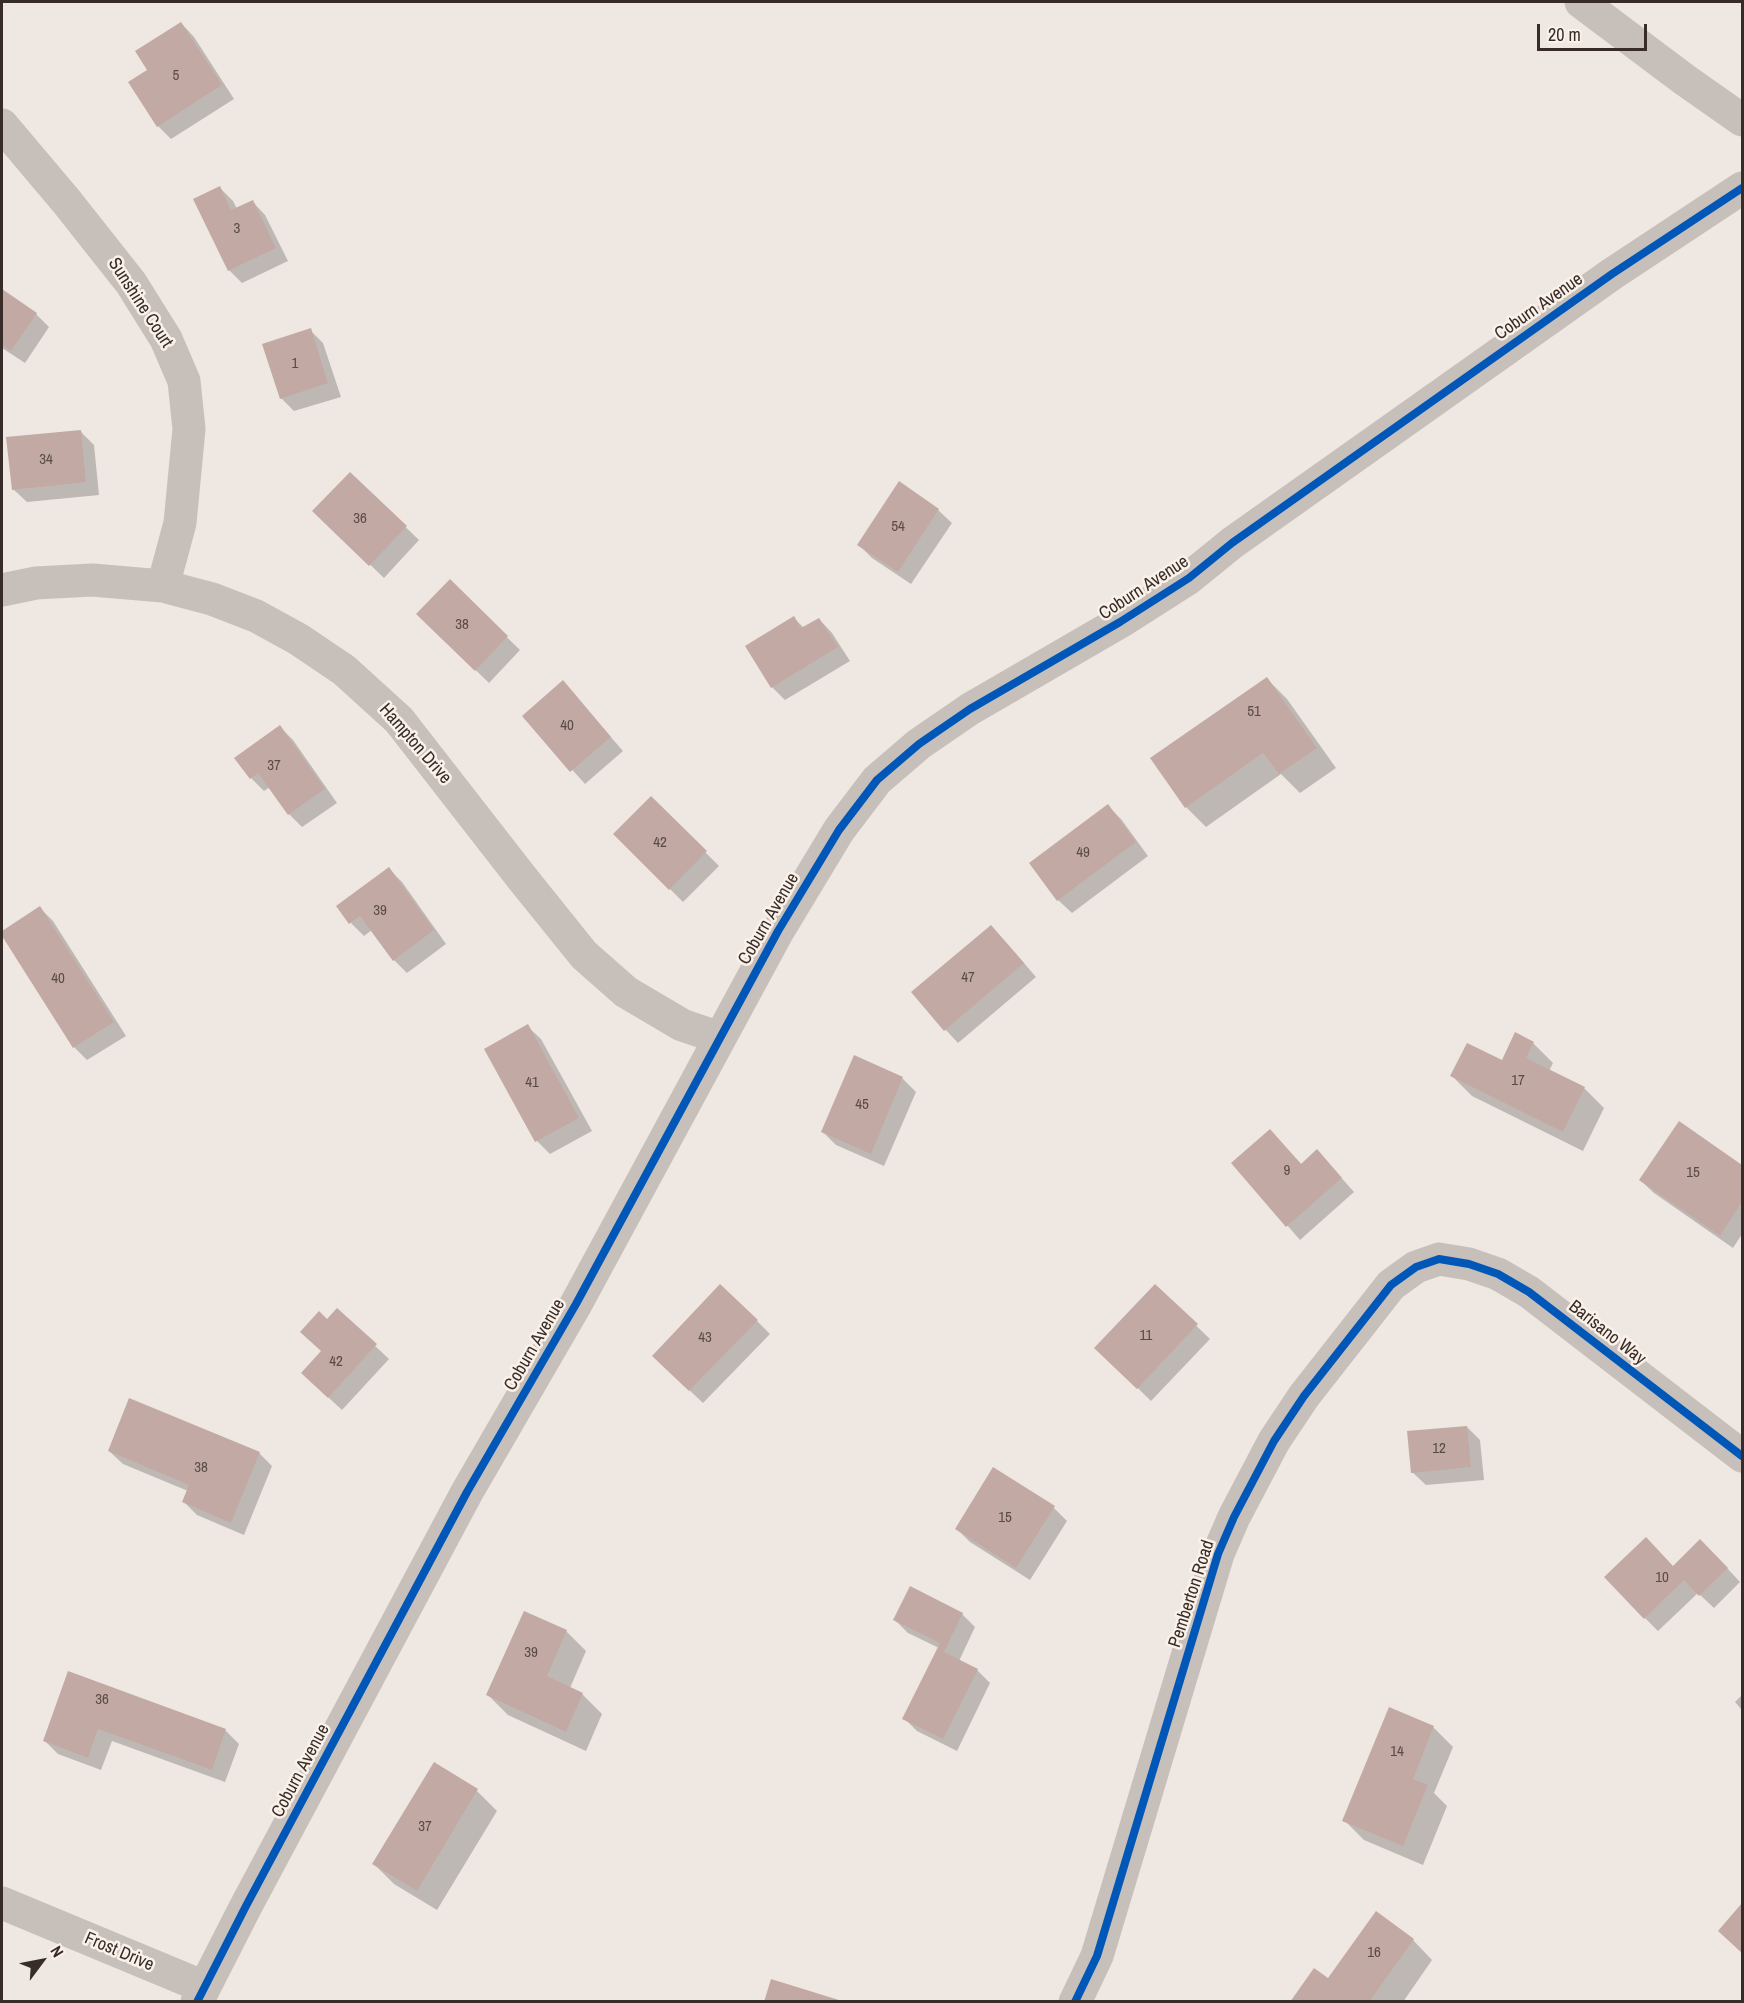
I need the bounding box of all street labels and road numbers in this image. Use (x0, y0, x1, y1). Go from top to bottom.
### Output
street label: Sunshine Court (103, 254, 177, 352)
street label: Coburn Avenue (1491, 269, 1587, 345)
street label: Coburn Avenue (1095, 551, 1193, 625)
street label: Hampton Drive (374, 699, 456, 789)
street label: Coburn Avenue (734, 869, 804, 969)
street label: Coburn Avenue (500, 1295, 570, 1395)
street label: Barisano Way (1564, 1296, 1650, 1370)
street label: Pemberton Road (1164, 1538, 1220, 1650)
street label: Coburn Avenue (267, 1721, 335, 1821)
street label: Frost Drive (81, 1928, 157, 1976)

